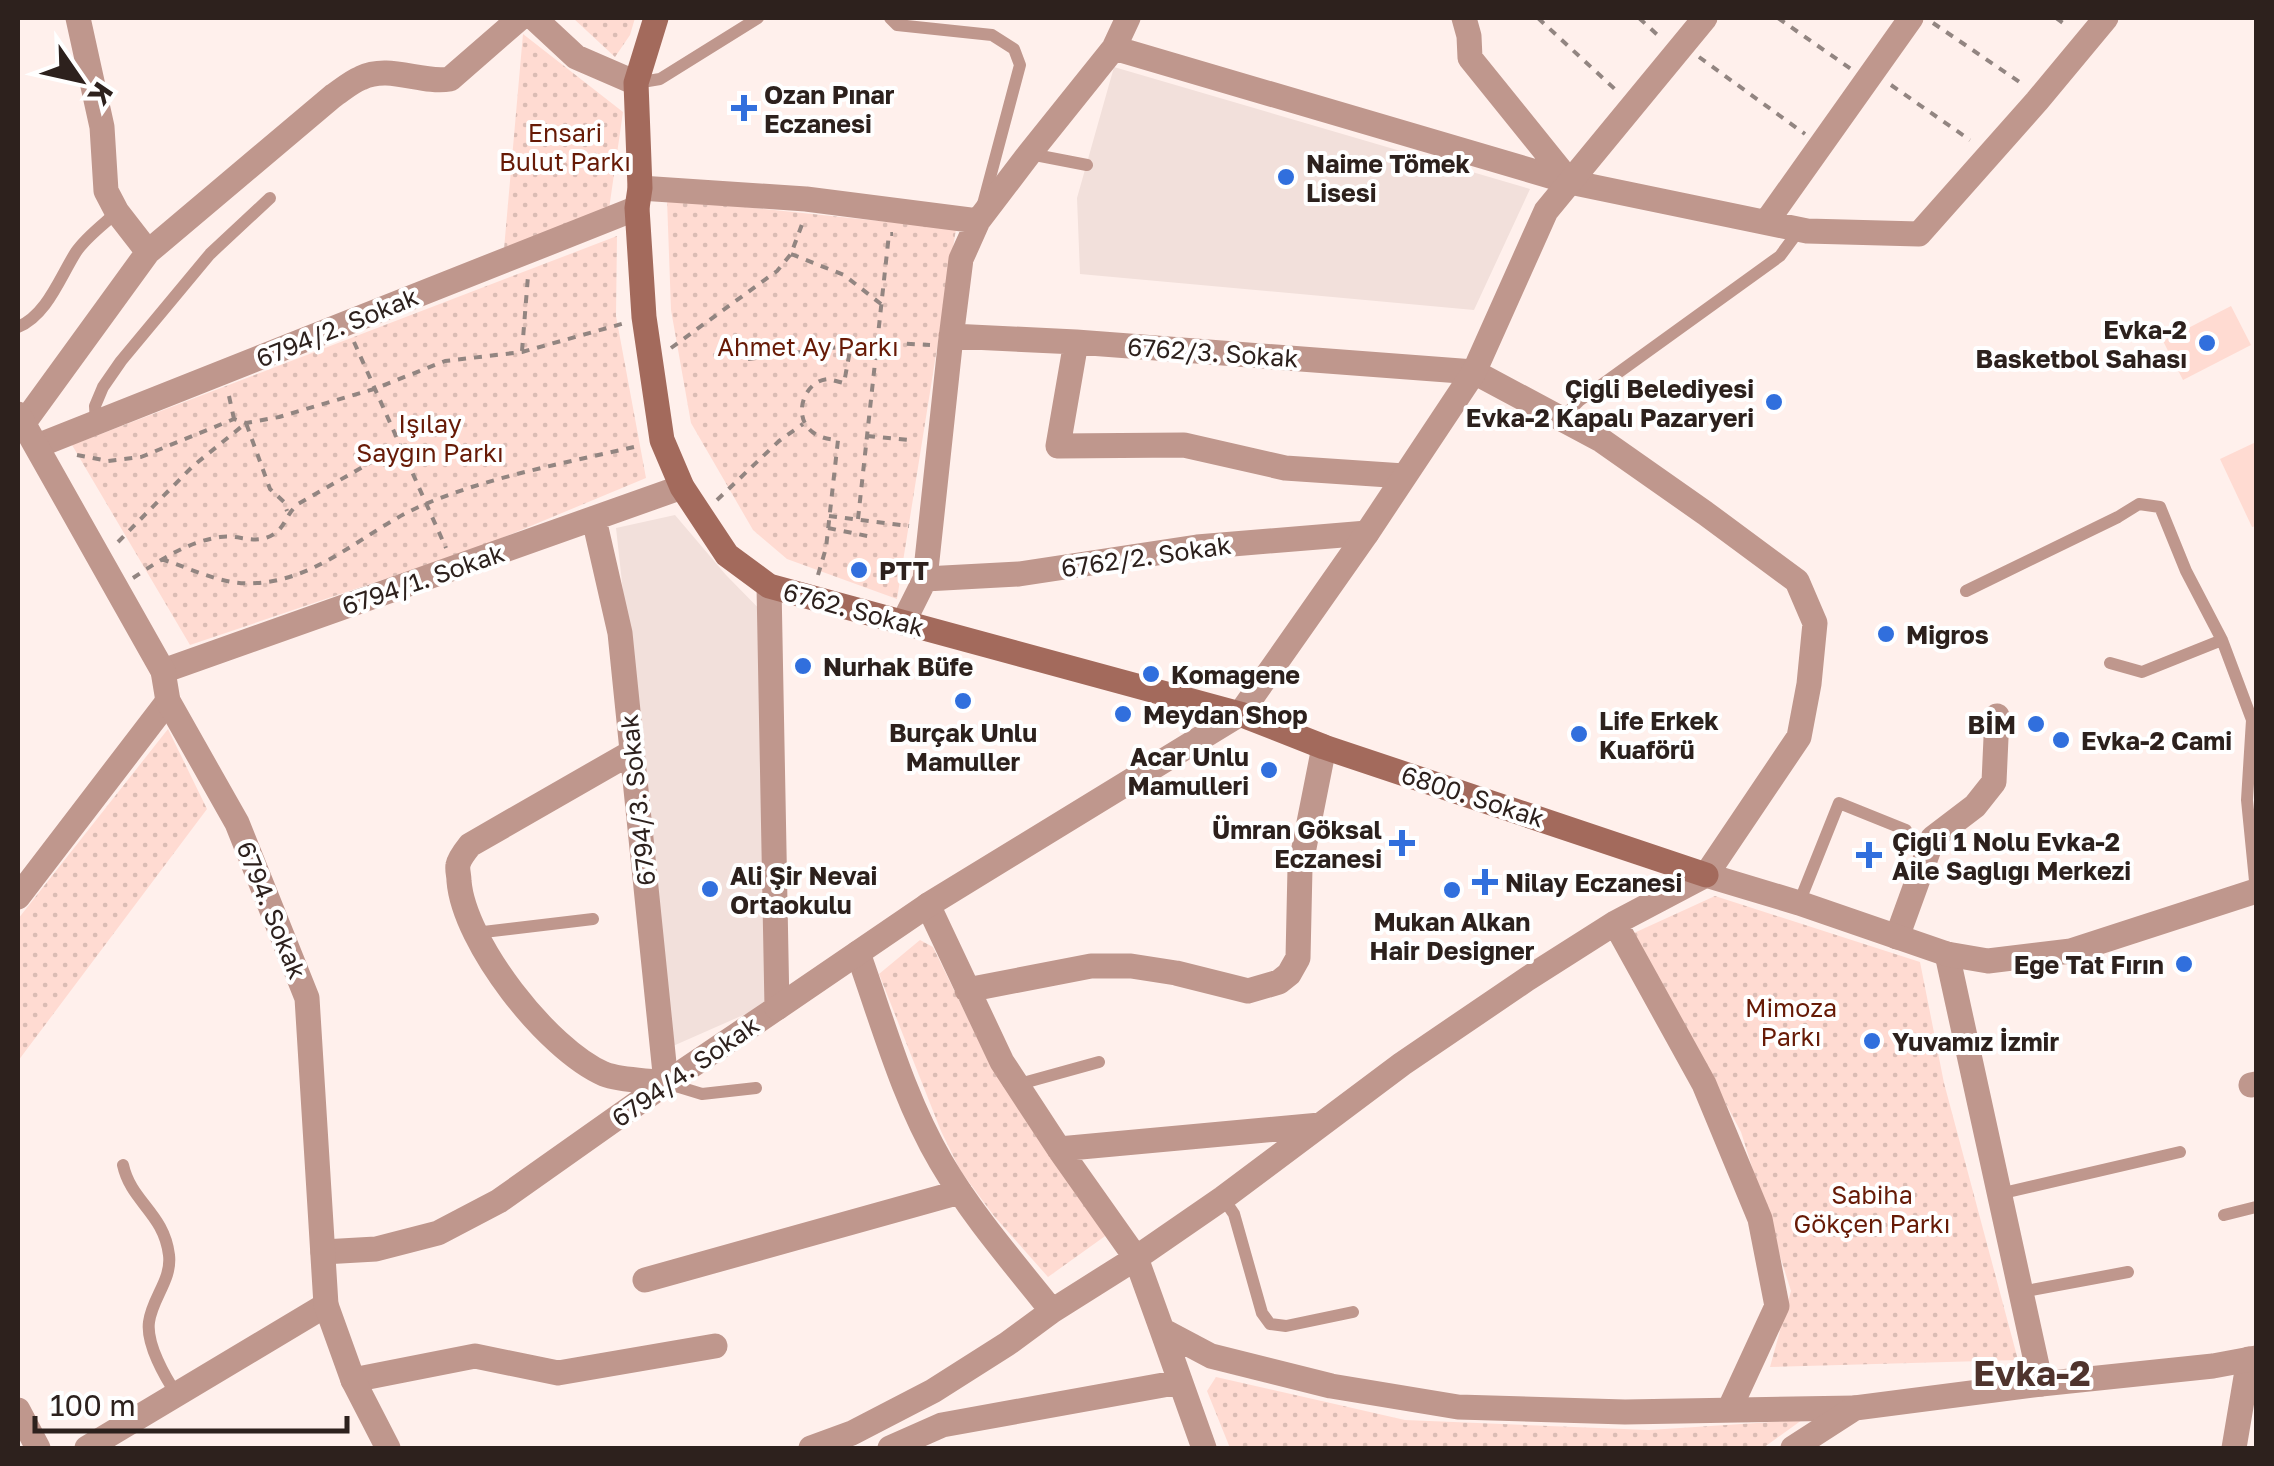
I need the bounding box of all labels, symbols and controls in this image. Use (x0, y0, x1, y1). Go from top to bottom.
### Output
north arrow (30, 30, 130, 130)
text: K (82, 77, 120, 112)
place label: Ozan Pınar Eczanesi (764, 79, 895, 139)
marker: Ozan Pınar Eczanesi (733, 97, 755, 119)
park label: Ensari Bulut Parkı (499, 117, 631, 177)
place label: Naime Tömek Lisesi (1306, 148, 1471, 208)
marker: Naime Tömek Lisesi (1275, 166, 1297, 188)
street label: 6794/2. Sokak (251, 280, 423, 374)
place label: Evka-2 Basketbol Sahası (1976, 314, 2187, 374)
park label: Ahmet Ay Parkı (717, 331, 899, 362)
street label: 6762/3. Sokak (1126, 331, 1300, 373)
marker: Evka-2 Basketbol Sahası (2196, 332, 2218, 354)
place label: Çiğli Belediyesi Evka-2 Kapalı Pazaryeri (1466, 373, 1754, 433)
marker: Çiğli Belediyesi Evka-2 Kapalı Pazaryeri (1763, 391, 1785, 413)
park label: Işılay Saygın Parkı (356, 408, 504, 468)
street label: 6762/2. Sokak (1059, 529, 1233, 583)
street label: 6794/1. Sokak (338, 537, 508, 621)
place label: PTT (879, 555, 929, 586)
marker: PTT (848, 559, 870, 581)
street label: 6762. Sokak (780, 575, 928, 643)
place label: Migros (1906, 619, 1989, 650)
marker: Migros (1875, 623, 1897, 645)
place label: Nurhak Büfe (823, 651, 973, 682)
marker: Nurhak Büfe (792, 655, 814, 677)
place label: Komagene (1171, 659, 1300, 690)
marker: Komagene (1140, 663, 1162, 685)
marker: Burçak Unlu Mamuller (952, 690, 974, 712)
place label: Meydan Shop (1143, 699, 1308, 730)
marker: Meydan Shop (1112, 703, 1134, 725)
place label: Life Erkek Kuaförü (1599, 705, 1719, 765)
place label: BİM (1968, 709, 2016, 740)
street label: 6794/3. Sokak (613, 713, 661, 887)
marker: BİM (2025, 713, 2047, 735)
place label: Burçak Unlu Mamuller (889, 717, 1037, 777)
marker: Life Erkek Kuaförü (1568, 723, 1590, 745)
place label: Evka-2 Cami (2081, 725, 2232, 756)
marker: Evka-2 Cami (2050, 729, 2072, 751)
place label: Acar Unlu Mamulleri (1128, 741, 1249, 801)
street label: 6800. Sokak (1398, 758, 1548, 834)
marker: Acar Unlu Mamulleri (1258, 759, 1280, 781)
place label: Ümran Göksal Eczanesi (1212, 814, 1382, 874)
place label: Çiğli 1 Nolu Evka-2 Aile Sağlığı Merkezi (1892, 826, 2131, 886)
marker: Ümran Göksal Eczanesi (1391, 832, 1413, 854)
street label: 6794. Sokak (230, 837, 314, 983)
marker: Çiğli 1 Nolu Evka-2 Aile Sağlığı Merkezi (1856, 842, 1882, 868)
place label: Ali Şir Nevai Ortaokulu (730, 860, 877, 920)
place label: Nilay Eczanesi (1505, 867, 1682, 898)
marker: Nilay Eczanesi (1474, 871, 1496, 893)
marker: Ali Şir Nevai Ortaokulu (699, 878, 721, 900)
marker: Mukan Alkan Hair Designer (1441, 879, 1463, 901)
place label: Mukan Alkan Hair Designer (1370, 906, 1535, 966)
place label: Ege Tat Fırın (2014, 949, 2164, 980)
marker: Ege Tat Fırın (2173, 953, 2195, 975)
park label: Mimoza Parkı (1745, 992, 1837, 1052)
street label: 6794/4. Sokak (605, 1009, 765, 1133)
place label: Yuvamız İzmir (1892, 1026, 2059, 1057)
marker: Yuvamız İzmir (1861, 1030, 1883, 1052)
park label: Sabiha Gökçen Parkı (1794, 1179, 1950, 1239)
district label: Evka-2 (1973, 1352, 2091, 1394)
scale bar (35, 1371, 348, 1433)
text: 100 m (50, 1387, 136, 1423)

